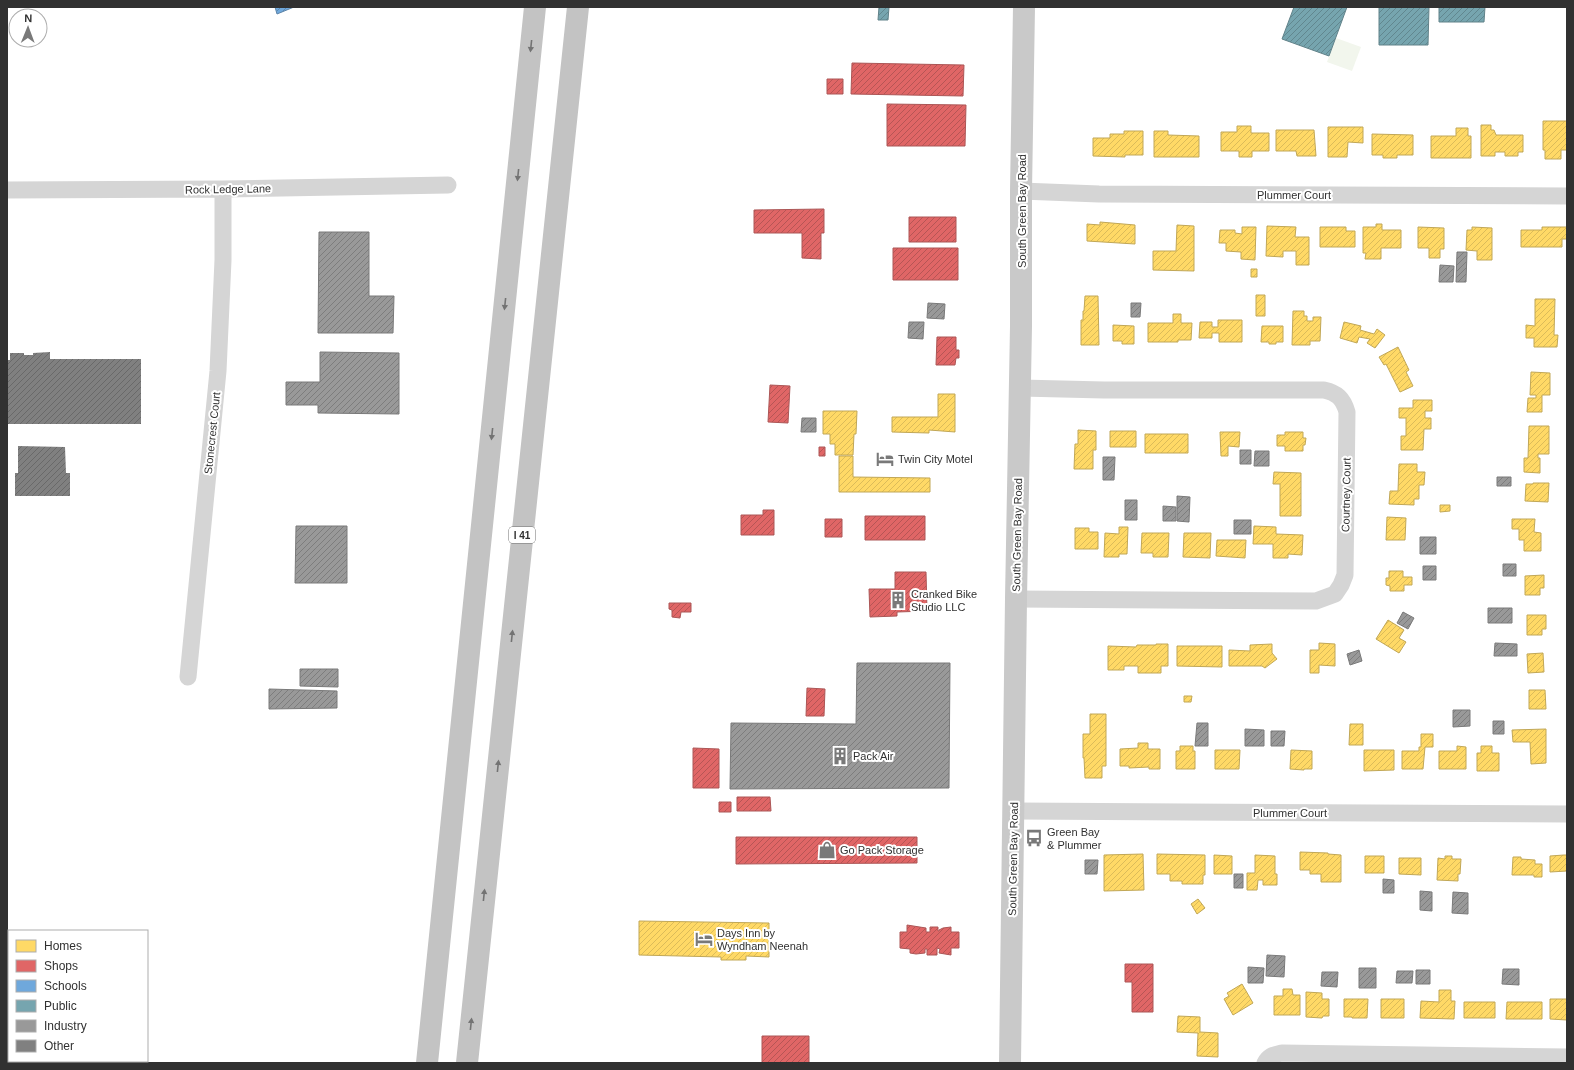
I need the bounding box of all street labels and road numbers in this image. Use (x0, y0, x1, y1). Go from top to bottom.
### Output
street label: South Green Bay Road (1016, 154, 1028, 268)
street label: Rock Ledge Lane (185, 182, 271, 196)
street label: Plummer Court (1257, 189, 1331, 201)
street label: Stonecrest Court (202, 391, 222, 475)
street label: Courtney Court (1339, 458, 1353, 532)
street label: South Green Bay Road (1010, 478, 1024, 592)
road number: I 41 (509, 527, 535, 543)
street label: South Green Bay Road (1006, 802, 1020, 916)
street label: Plummer Court (1253, 807, 1327, 819)

